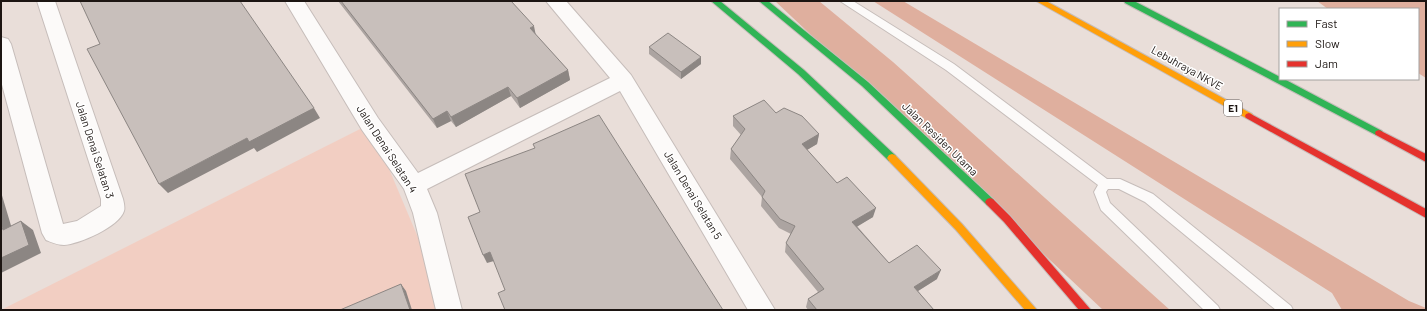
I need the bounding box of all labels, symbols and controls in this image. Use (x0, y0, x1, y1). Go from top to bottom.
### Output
legend (1279, 8, 1419, 80)
text: Fast (1315, 16, 1338, 30)
text: Slow (1315, 36, 1340, 50)
street label: Lebuhraya NKVE (1149, 43, 1225, 93)
text: Jam (1315, 56, 1338, 70)
street label: Jalan Residen Utama (900, 99, 981, 178)
street label: Jalan Denai Selatan 3 (74, 100, 117, 200)
road number: E1 (1224, 100, 1242, 116)
street label: Jalan Denai Selatan 4 (354, 103, 421, 195)
street label: Jalan Denai Selatan 5 (662, 148, 725, 242)

